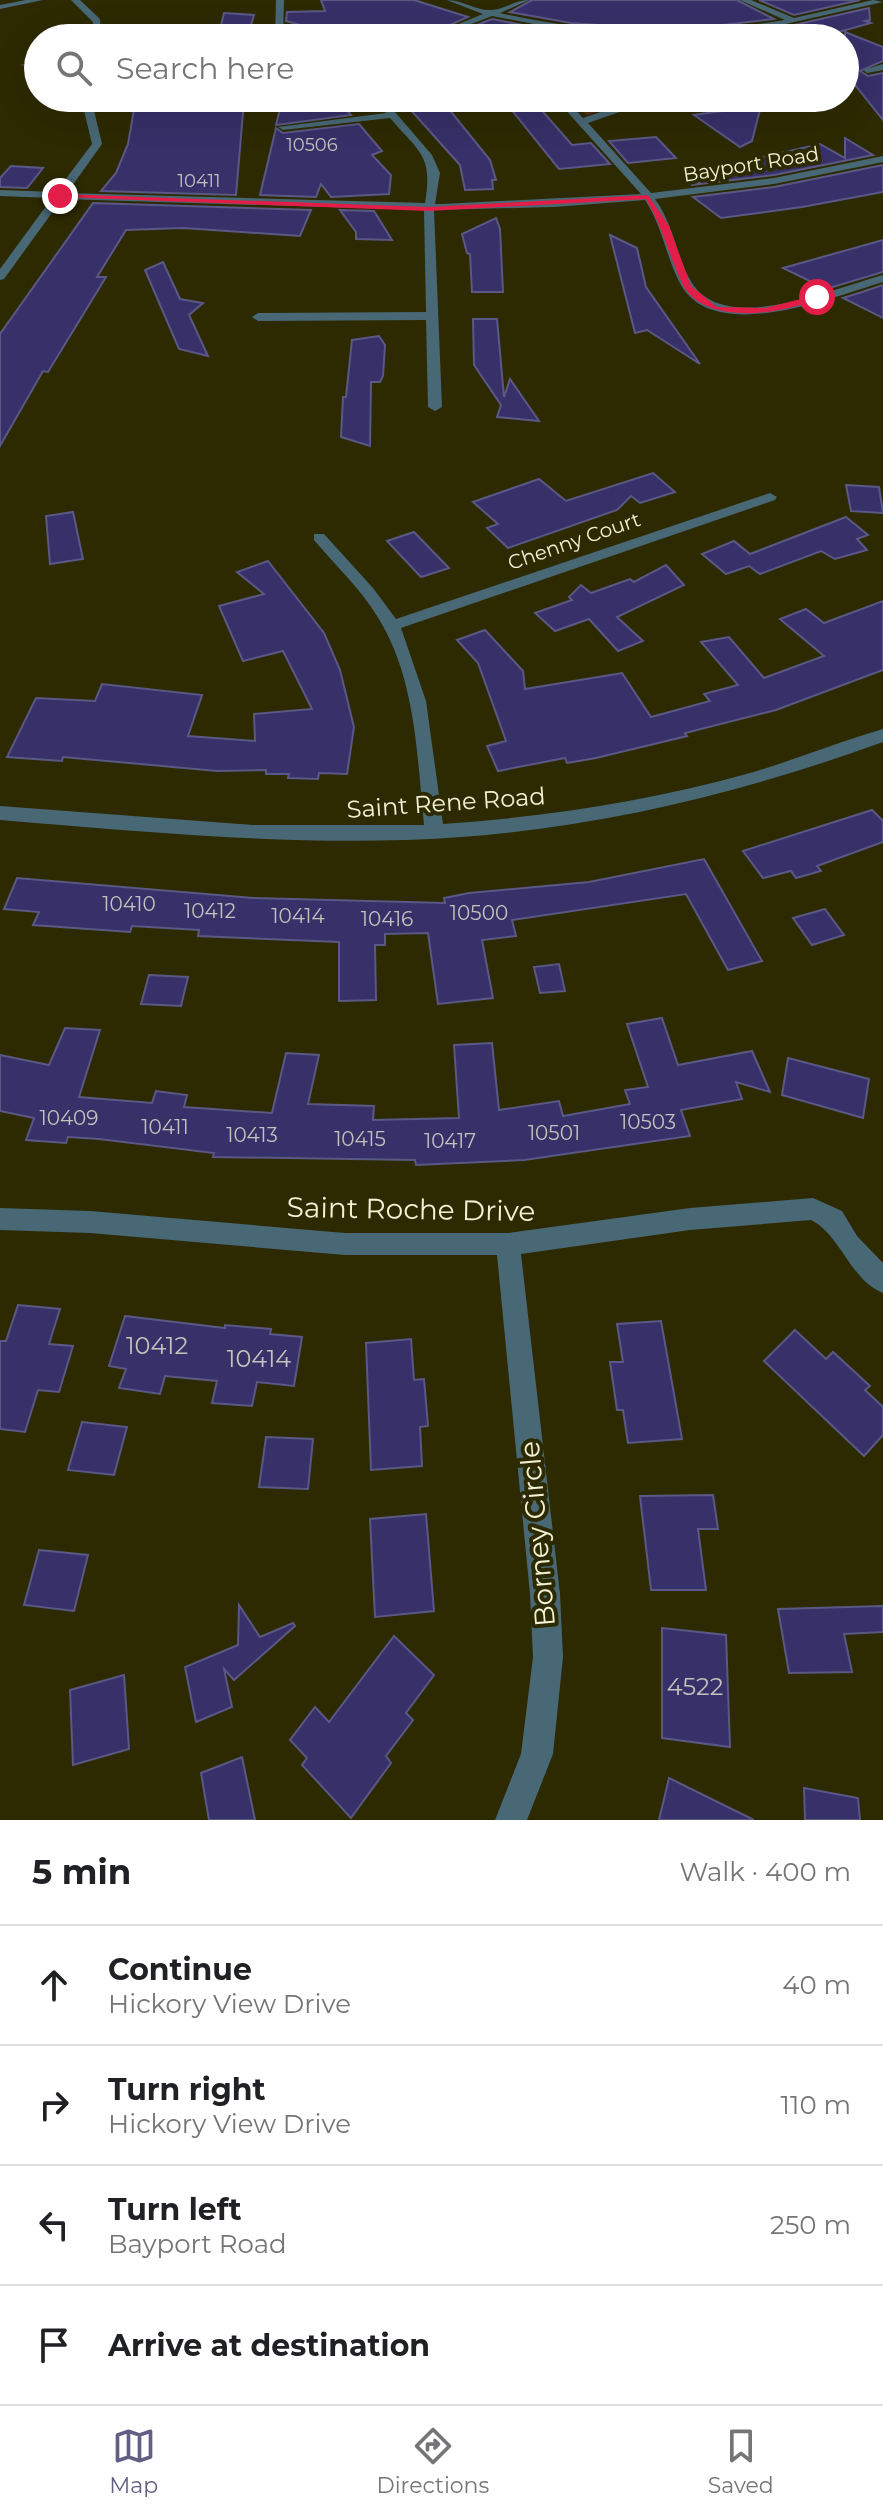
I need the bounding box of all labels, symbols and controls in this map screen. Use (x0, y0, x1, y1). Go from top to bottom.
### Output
search box (24, 24, 859, 112)
icon: search (52, 46, 96, 90)
text: Search here (116, 50, 294, 87)
house number: 10506 (286, 134, 338, 156)
street label: Bayport Road (681, 141, 821, 187)
house number: 10411 (178, 170, 220, 192)
route end (42, 178, 78, 214)
route start (799, 279, 835, 315)
street label: Chenny Court (505, 507, 643, 575)
street label: Saint Rene Road (346, 781, 546, 824)
house number: 10410 (102, 892, 156, 916)
house number: 10412 (184, 899, 236, 923)
house number: 10500 (450, 901, 508, 925)
house number: 10414 (271, 904, 325, 928)
house number: 10416 (361, 907, 413, 931)
house number: 10409 (39, 1106, 99, 1130)
house number: 10503 (620, 1110, 676, 1134)
house number: 10411 (141, 1115, 189, 1139)
house number: 10501 (528, 1121, 580, 1145)
house number: 10413 (226, 1123, 278, 1147)
house number: 10415 (334, 1127, 386, 1151)
house number: 10417 (424, 1129, 476, 1153)
street label: Saint Roche Drive (286, 1190, 536, 1228)
house number: 10412 (126, 1331, 188, 1360)
house number: 10414 (227, 1344, 291, 1373)
street label: Borney Circle (512, 1440, 562, 1628)
house number: 4522 (667, 1672, 723, 1701)
text: 5 min (32, 1851, 131, 1893)
text: Walk · 400 m (679, 1856, 851, 1888)
text: Continue (108, 1951, 252, 1988)
icon: ahead (32, 1963, 76, 2007)
text: 40 m (782, 1969, 851, 2001)
text: Hickory View Drive (108, 1988, 351, 2020)
text: Turn right (108, 2071, 265, 2108)
icon: right (32, 2083, 76, 2127)
text: 110 m (781, 2089, 851, 2121)
text: Hickory View Drive (108, 2108, 351, 2140)
text: Turn left (108, 2191, 241, 2228)
icon: left (32, 2203, 76, 2247)
text: 250 m (770, 2209, 851, 2241)
text: Bayport Road (108, 2228, 287, 2260)
icon: arrive (32, 2323, 76, 2367)
text: Arrive at destination (108, 2327, 430, 2364)
tab: Map (109, 2424, 158, 2499)
tab: Directions (377, 2424, 489, 2499)
tab: Saved (708, 2424, 774, 2499)

